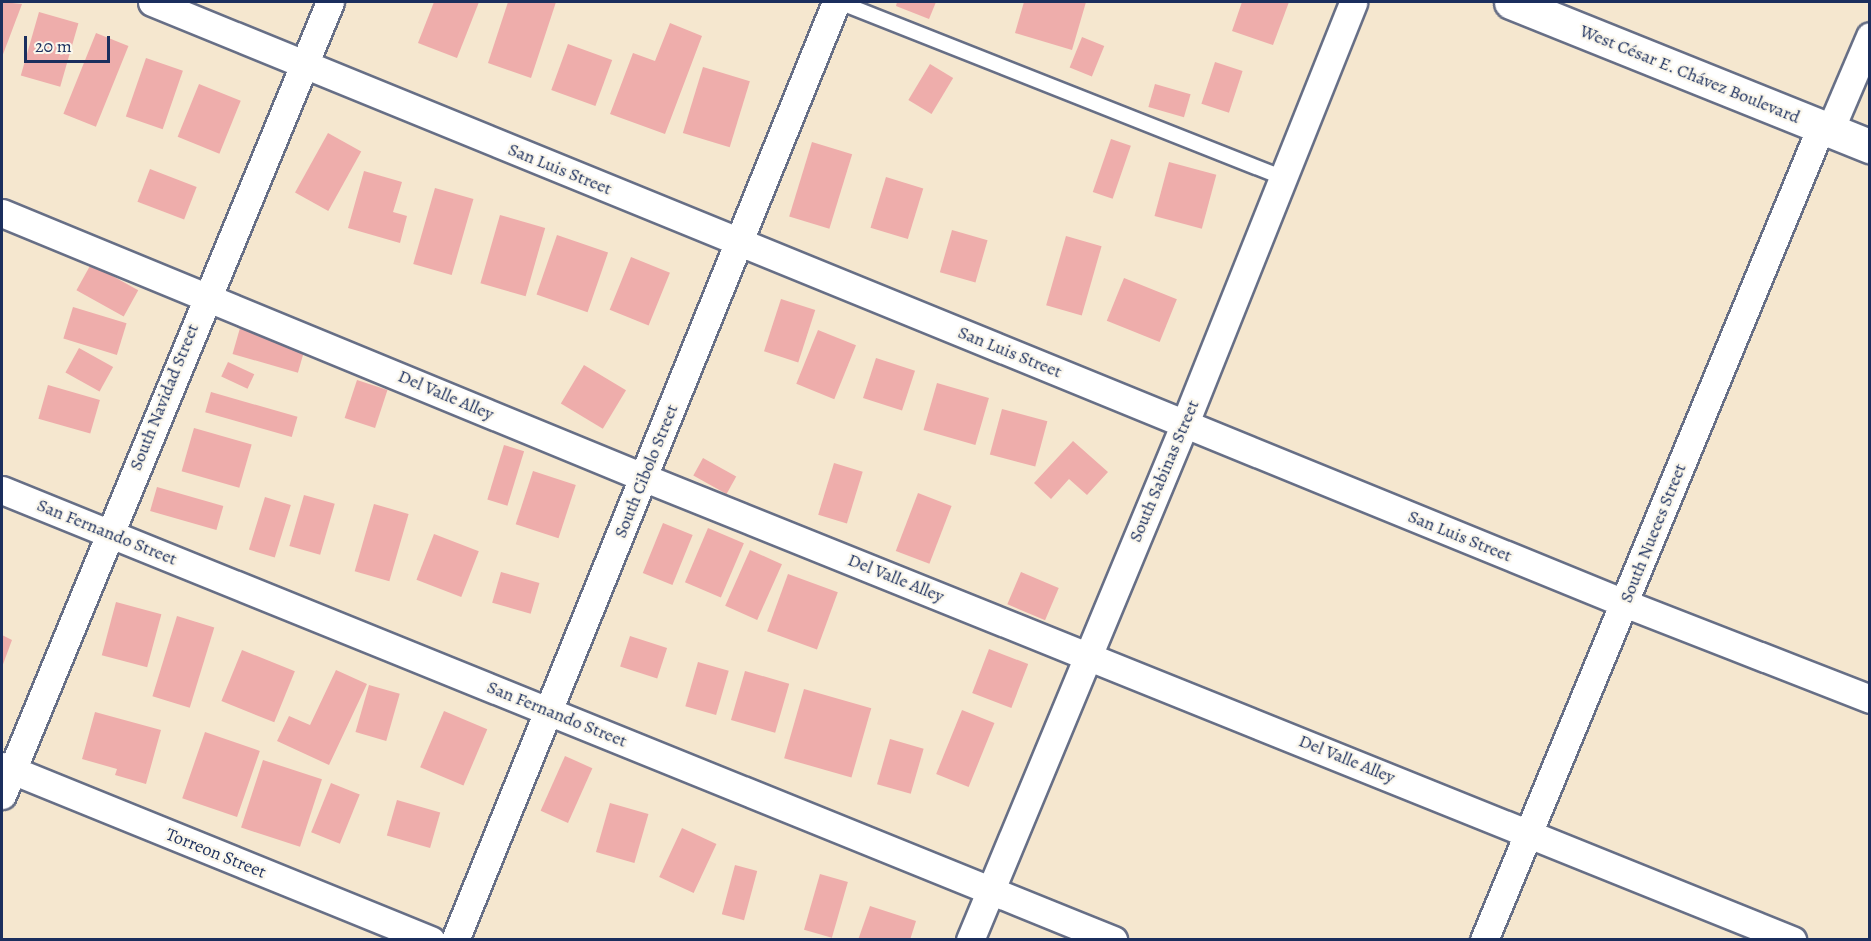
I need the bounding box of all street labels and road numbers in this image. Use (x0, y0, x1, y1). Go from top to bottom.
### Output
street label: West César E. Chávez Boulevard (1577, 20, 1803, 128)
street label: San Luis Street (505, 138, 615, 200)
street label: South Navidad Street (125, 321, 203, 473)
street label: San Luis Street (955, 321, 1065, 383)
street label: Del Valle Alley (395, 365, 497, 425)
street label: South Sabinas Street (1124, 397, 1204, 545)
street label: South Cibolo Street (609, 401, 683, 541)
street label: South Nueces Street (1615, 460, 1691, 606)
street label: San Fernando Street (34, 494, 180, 570)
street label: San Luis Street (1405, 505, 1515, 567)
street label: Del Valle Alley (845, 549, 947, 607)
street label: San Fernando Street (484, 676, 630, 752)
street label: Del Valle Alley (1296, 730, 1398, 788)
street label: Torreon Street (163, 823, 269, 883)

